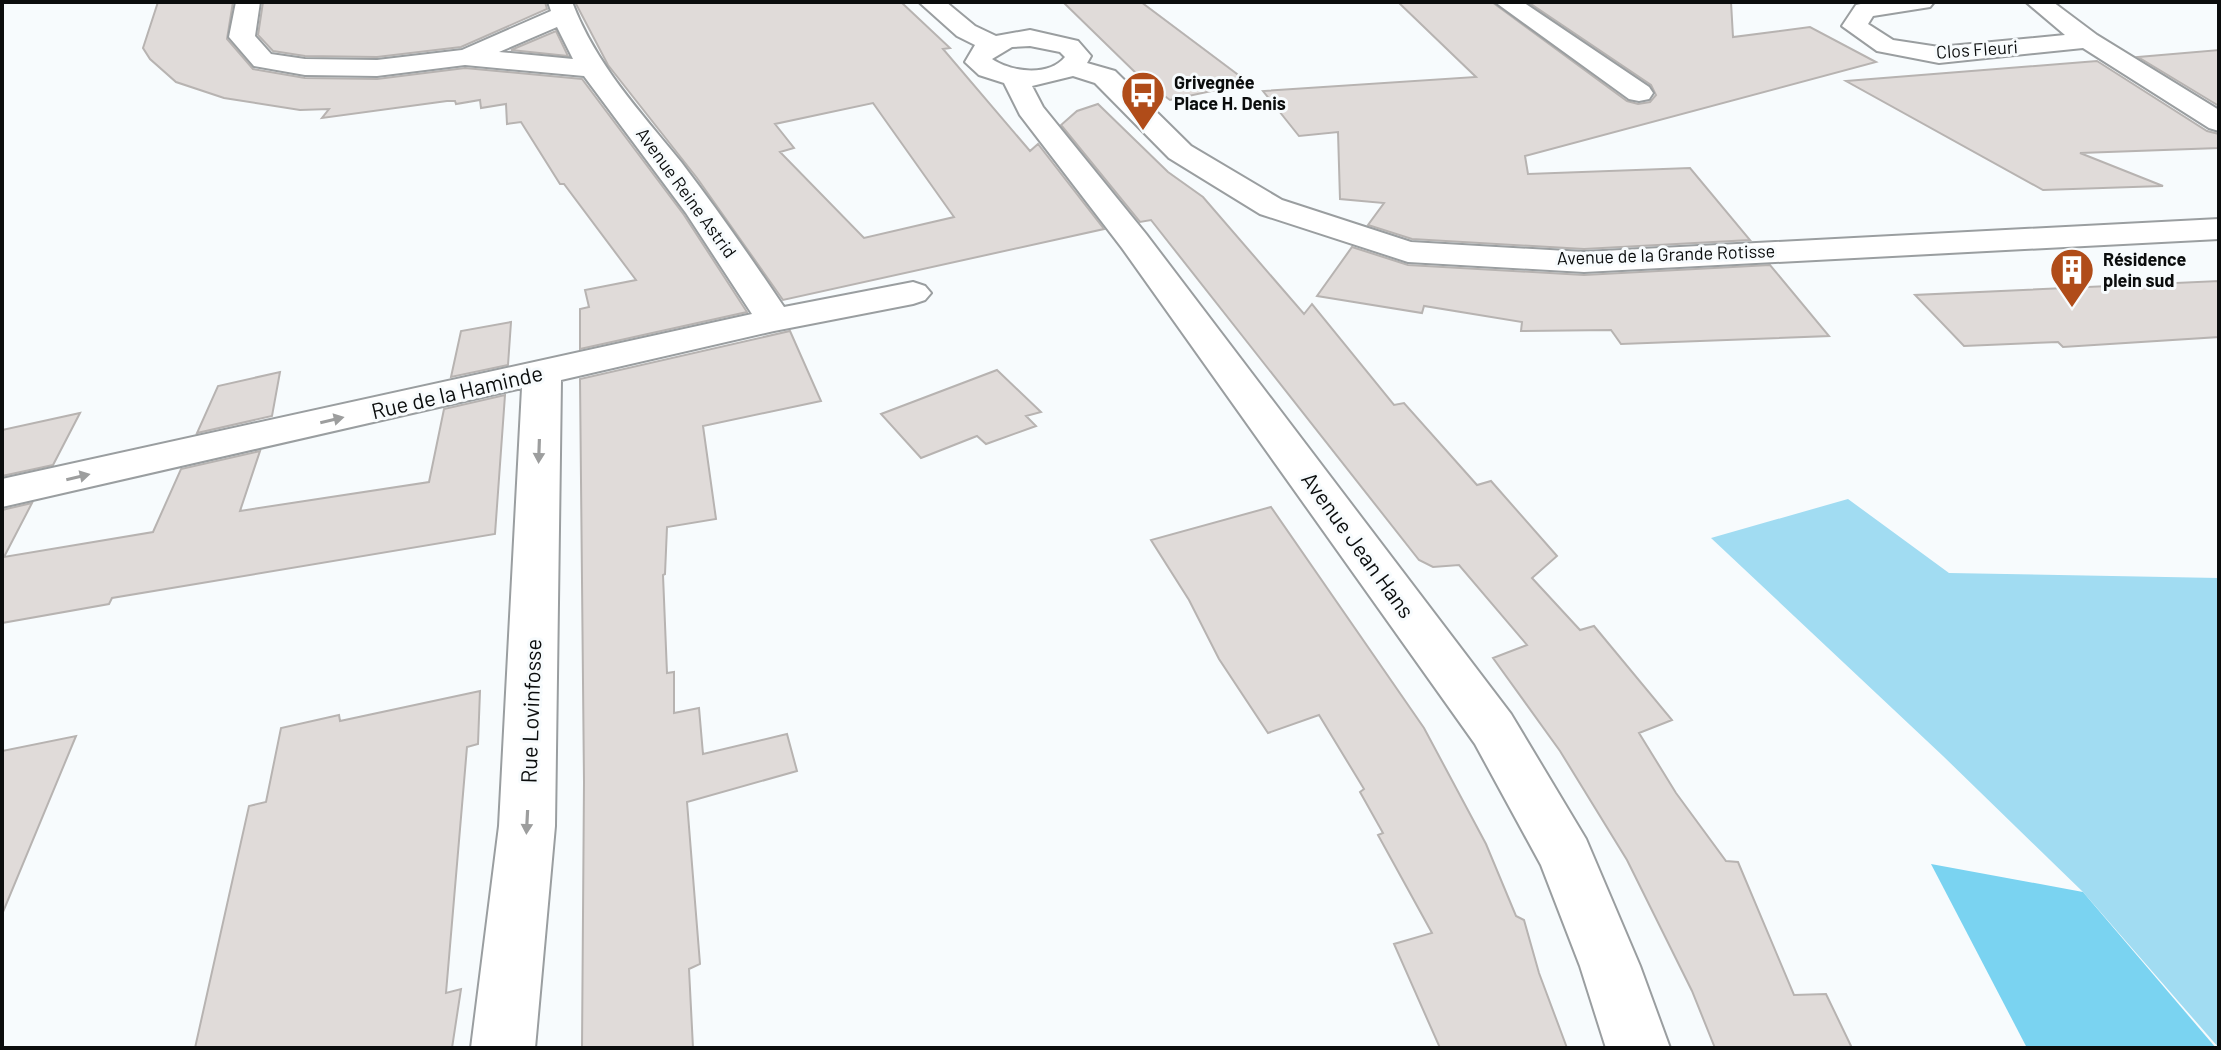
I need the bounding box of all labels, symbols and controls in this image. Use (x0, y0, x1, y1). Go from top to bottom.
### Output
street label: Clos Fleuri (1935, 35, 2019, 63)
bus stop icon: Grivegnée Place H. Denis (1119, 69, 1167, 132)
place label: Grivegnée Place H. Denis (1174, 71, 1286, 114)
street label: Avenue Reine Astrid (632, 123, 742, 262)
street label: Avenue de la Grande Rotisse (1556, 239, 1776, 269)
building icon: Résidence plein sud (2048, 246, 2096, 309)
place label: Résidence plein sud (2103, 248, 2187, 291)
street label: Rue de la Haminde (369, 359, 545, 423)
one-way arrow (320, 413, 345, 426)
one-way arrow (533, 439, 546, 464)
street label: Avenue Jean Hans (1297, 466, 1421, 623)
one-way arrow (66, 470, 91, 483)
street label: Rue Lovinfosse (514, 638, 546, 784)
one-way arrow (520, 810, 533, 835)

